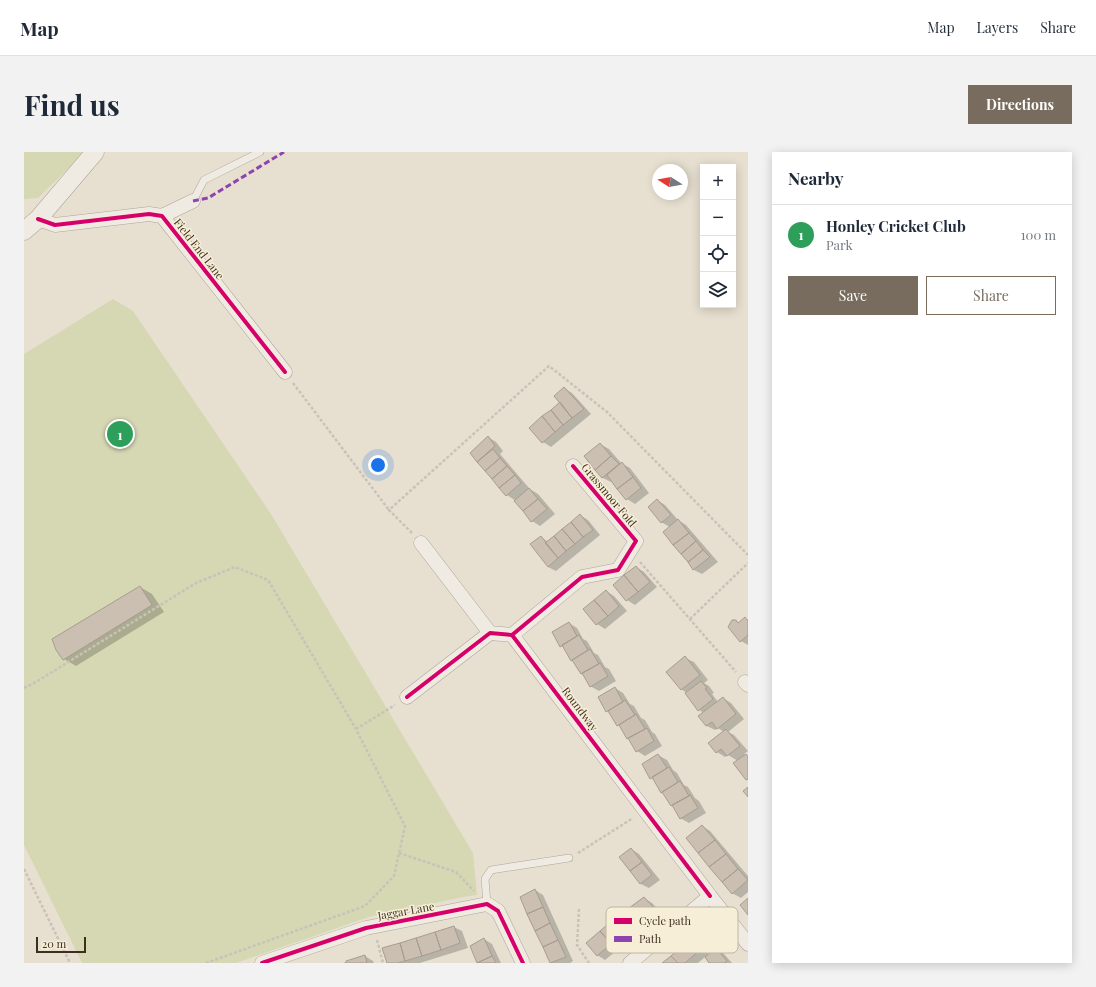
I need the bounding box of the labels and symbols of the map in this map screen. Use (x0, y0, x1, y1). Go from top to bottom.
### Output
north arrow (652, 164, 688, 200)
street label: Field End Lane (171, 215, 228, 283)
pin: 1 (107, 419, 133, 449)
your location (368, 455, 388, 475)
street label: Grassmoor Fold (578, 460, 641, 530)
street label: Roundway (559, 683, 602, 734)
street label: Jaggar Lane (375, 898, 436, 923)
legend (606, 907, 738, 953)
text: Cycle path (639, 913, 691, 928)
text: Path (639, 931, 662, 946)
scale bar (36, 935, 86, 954)

